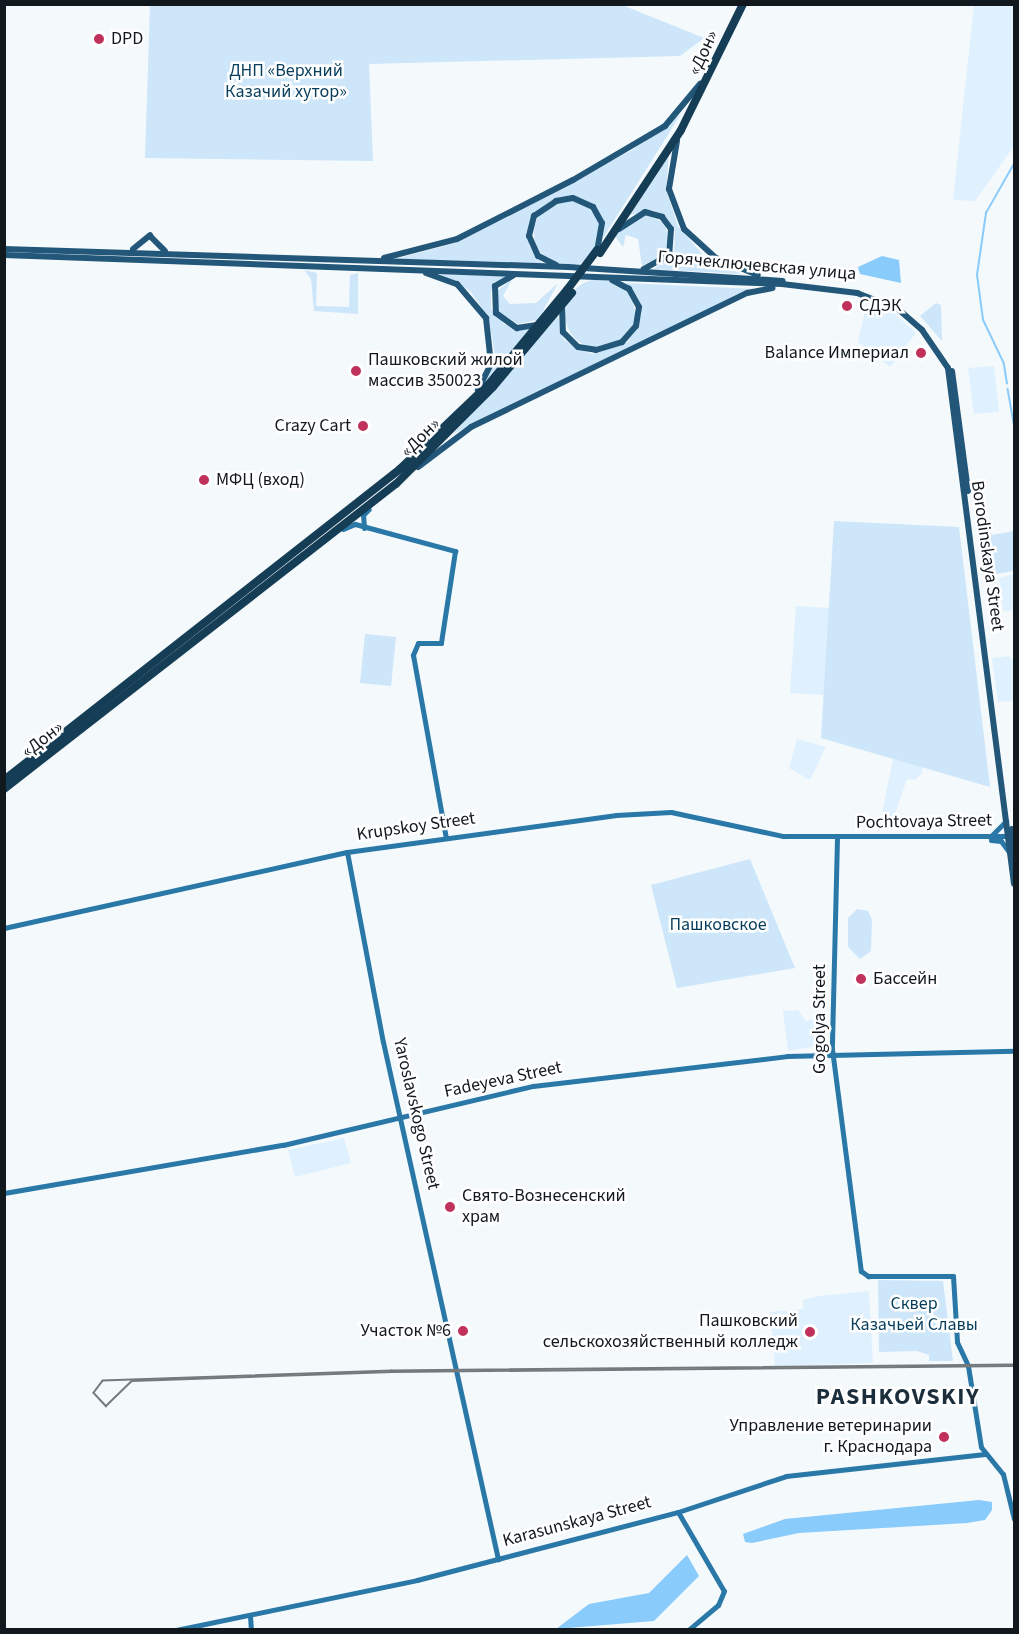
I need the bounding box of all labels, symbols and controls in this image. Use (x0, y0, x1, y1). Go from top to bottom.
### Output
street label: «Дон» (684, 27, 724, 79)
place label: DPD (111, 28, 143, 50)
marker: DPD (92, 32, 106, 46)
park label: ДНП «Верхний Казачий хутор» (225, 61, 347, 104)
street label: Горячеключевская улица (657, 247, 857, 285)
place label: СДЭК (859, 295, 901, 317)
marker: СДЭК (840, 299, 854, 313)
place label: Balance Империал (765, 342, 909, 364)
marker: Balance Империал (914, 346, 928, 360)
place label: Пашковский жилой массив 350023 (368, 350, 523, 392)
marker: Пашковский жилой массив 350023 (349, 364, 363, 378)
street label: «Дон» (397, 414, 445, 462)
place label: Crazy Cart (275, 415, 351, 437)
marker: Crazy Cart (356, 419, 370, 433)
place label: МФЦ (вход) (216, 469, 305, 491)
marker: МФЦ (вход) (197, 473, 211, 487)
street label: Borodinskaya Street (966, 479, 1008, 633)
street label: «Дон» (18, 717, 68, 763)
street label: Krupskoy Street (355, 808, 477, 846)
street label: Pochtovaya Street (856, 810, 992, 834)
park label: Пашковское (669, 914, 767, 936)
street label: Gogolya Street (809, 964, 831, 1074)
place label: Бассейн (873, 968, 937, 990)
marker: Бассейн (854, 972, 868, 986)
street label: Yaroslavskogo Street (388, 1036, 444, 1192)
street label: Fadeyeva Street (442, 1057, 564, 1103)
place label: Свято-Вознесенский храм (462, 1186, 626, 1228)
marker: Свято-Вознесенский храм (443, 1200, 457, 1214)
park label: Сквер Казачьей Славы (850, 1294, 978, 1336)
place label: Пашковский сельскохозяйственный колледж (543, 1311, 798, 1354)
place label: Участок №6 (360, 1320, 451, 1342)
marker: Участок №6 (456, 1324, 470, 1338)
marker: Пашковский сельскохозяйственный колледж (803, 1325, 817, 1339)
district label: PASHKOVSKIY (816, 1383, 980, 1411)
place label: Управление ветеринарии г. Краснодара (730, 1416, 932, 1458)
marker: Управление ветеринарии г. Краснодара (937, 1430, 951, 1444)
street label: Karasunskaya Street (500, 1492, 654, 1552)

